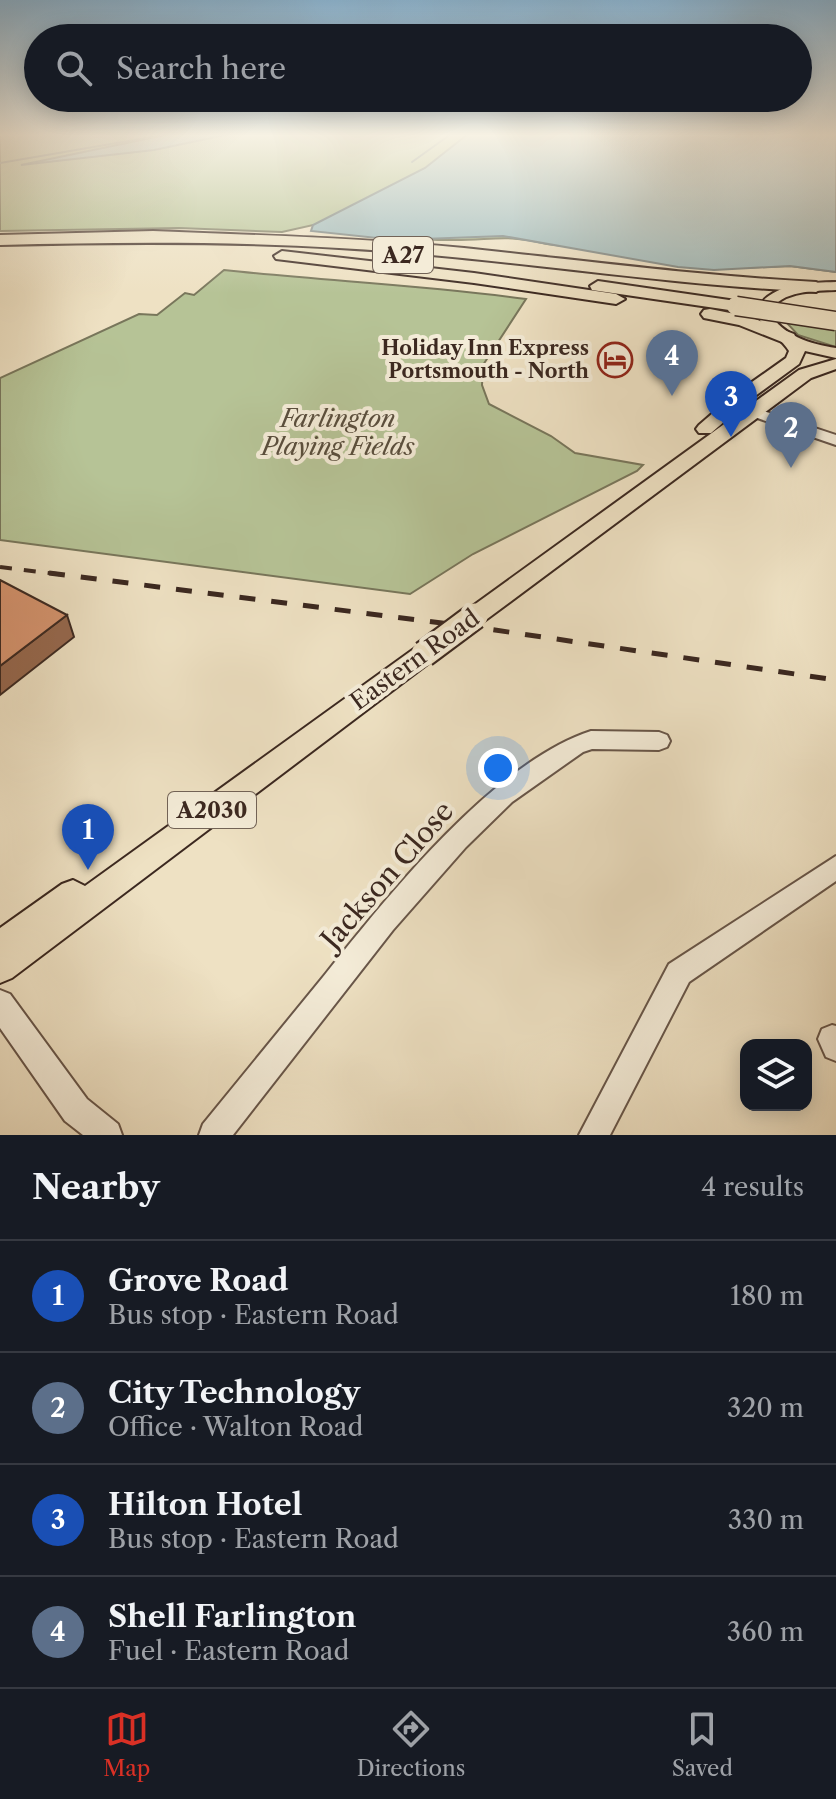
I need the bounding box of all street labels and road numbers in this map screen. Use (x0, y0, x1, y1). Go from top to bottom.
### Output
road number: A27 (373, 237, 433, 273)
street label: Eastern Road (345, 603, 485, 716)
road number: A2030 (168, 792, 256, 828)
street label: Jackson Close (311, 794, 460, 959)

